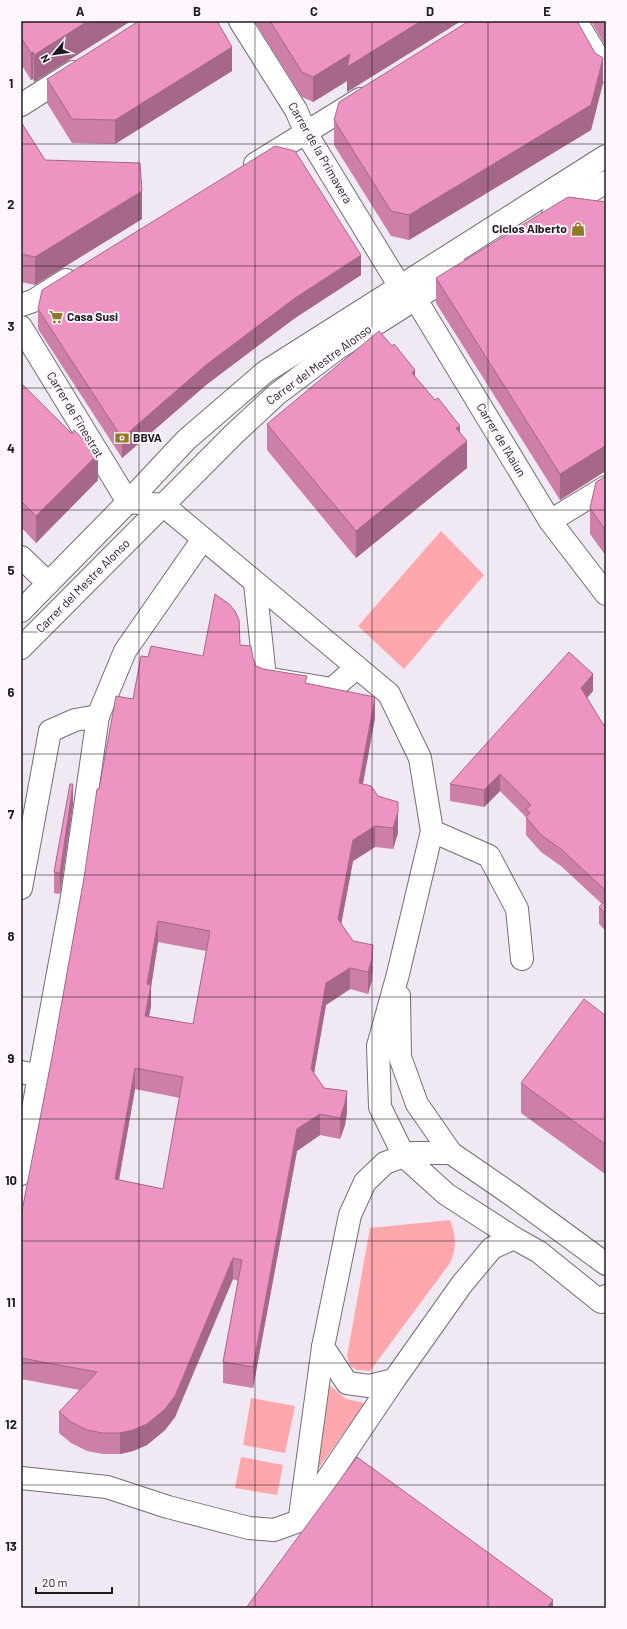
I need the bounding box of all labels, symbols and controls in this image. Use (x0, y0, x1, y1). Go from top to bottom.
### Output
text: A (76, 3, 85, 19)
text: B (193, 3, 201, 19)
text: C (310, 3, 318, 19)
text: D (426, 3, 434, 19)
text: E (543, 3, 551, 19)
north arrow (34, 34, 74, 74)
text: N (37, 53, 52, 65)
text: 1 (9, 75, 13, 91)
street label: Carrer de la Primavera (286, 99, 356, 206)
text: 2 (7, 196, 15, 212)
place label: Ciclos Alberto (492, 221, 567, 235)
shop icon: Ciclos Alberto (570, 221, 586, 237)
supermarket icon: Casa Susi (48, 309, 64, 325)
place label: Casa Susi (67, 309, 118, 323)
text: 3 (7, 318, 15, 334)
street label: Carrer del Mestre Alonso (263, 321, 374, 407)
street label: Carrer de Finestrat (45, 369, 107, 460)
street label: Carrer de l'Aaiun (474, 400, 529, 479)
bank icon: BBVA (114, 430, 130, 446)
place label: BBVA (133, 430, 162, 444)
text: 4 (7, 440, 15, 456)
street label: Carrer del Mestre Alonso (33, 536, 132, 635)
text: 5 (7, 562, 15, 578)
text: 6 (8, 684, 15, 700)
text: 7 (8, 806, 15, 822)
text: 8 (7, 928, 15, 944)
text: 9 (8, 1050, 15, 1066)
text: 10 (5, 1172, 17, 1188)
text: 11 (6, 1294, 16, 1310)
text: 12 (5, 1416, 17, 1432)
text: 13 (5, 1538, 17, 1554)
scale bar (36, 1569, 112, 1595)
text: 20 m (42, 1575, 68, 1589)

